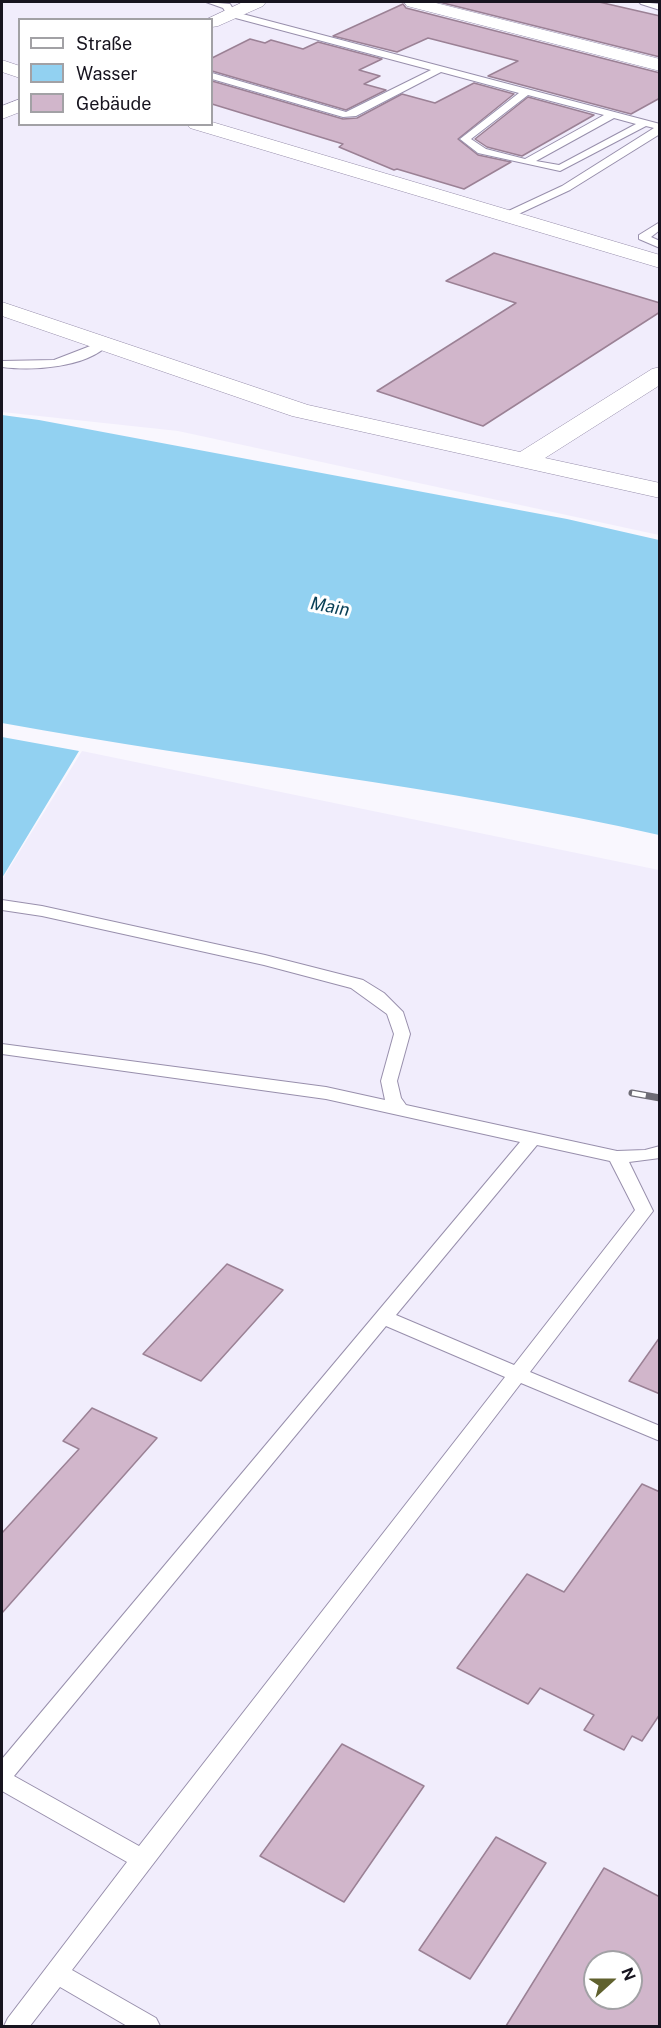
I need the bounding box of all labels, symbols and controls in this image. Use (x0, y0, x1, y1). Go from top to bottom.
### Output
legend (18, 18, 213, 126)
text: Straße (76, 33, 132, 54)
text: Wasser (76, 63, 138, 84)
text: Gebäude (76, 93, 151, 114)
water label: Main (309, 593, 351, 621)
north arrow (583, 1950, 643, 2010)
text: N (617, 1965, 640, 1983)

